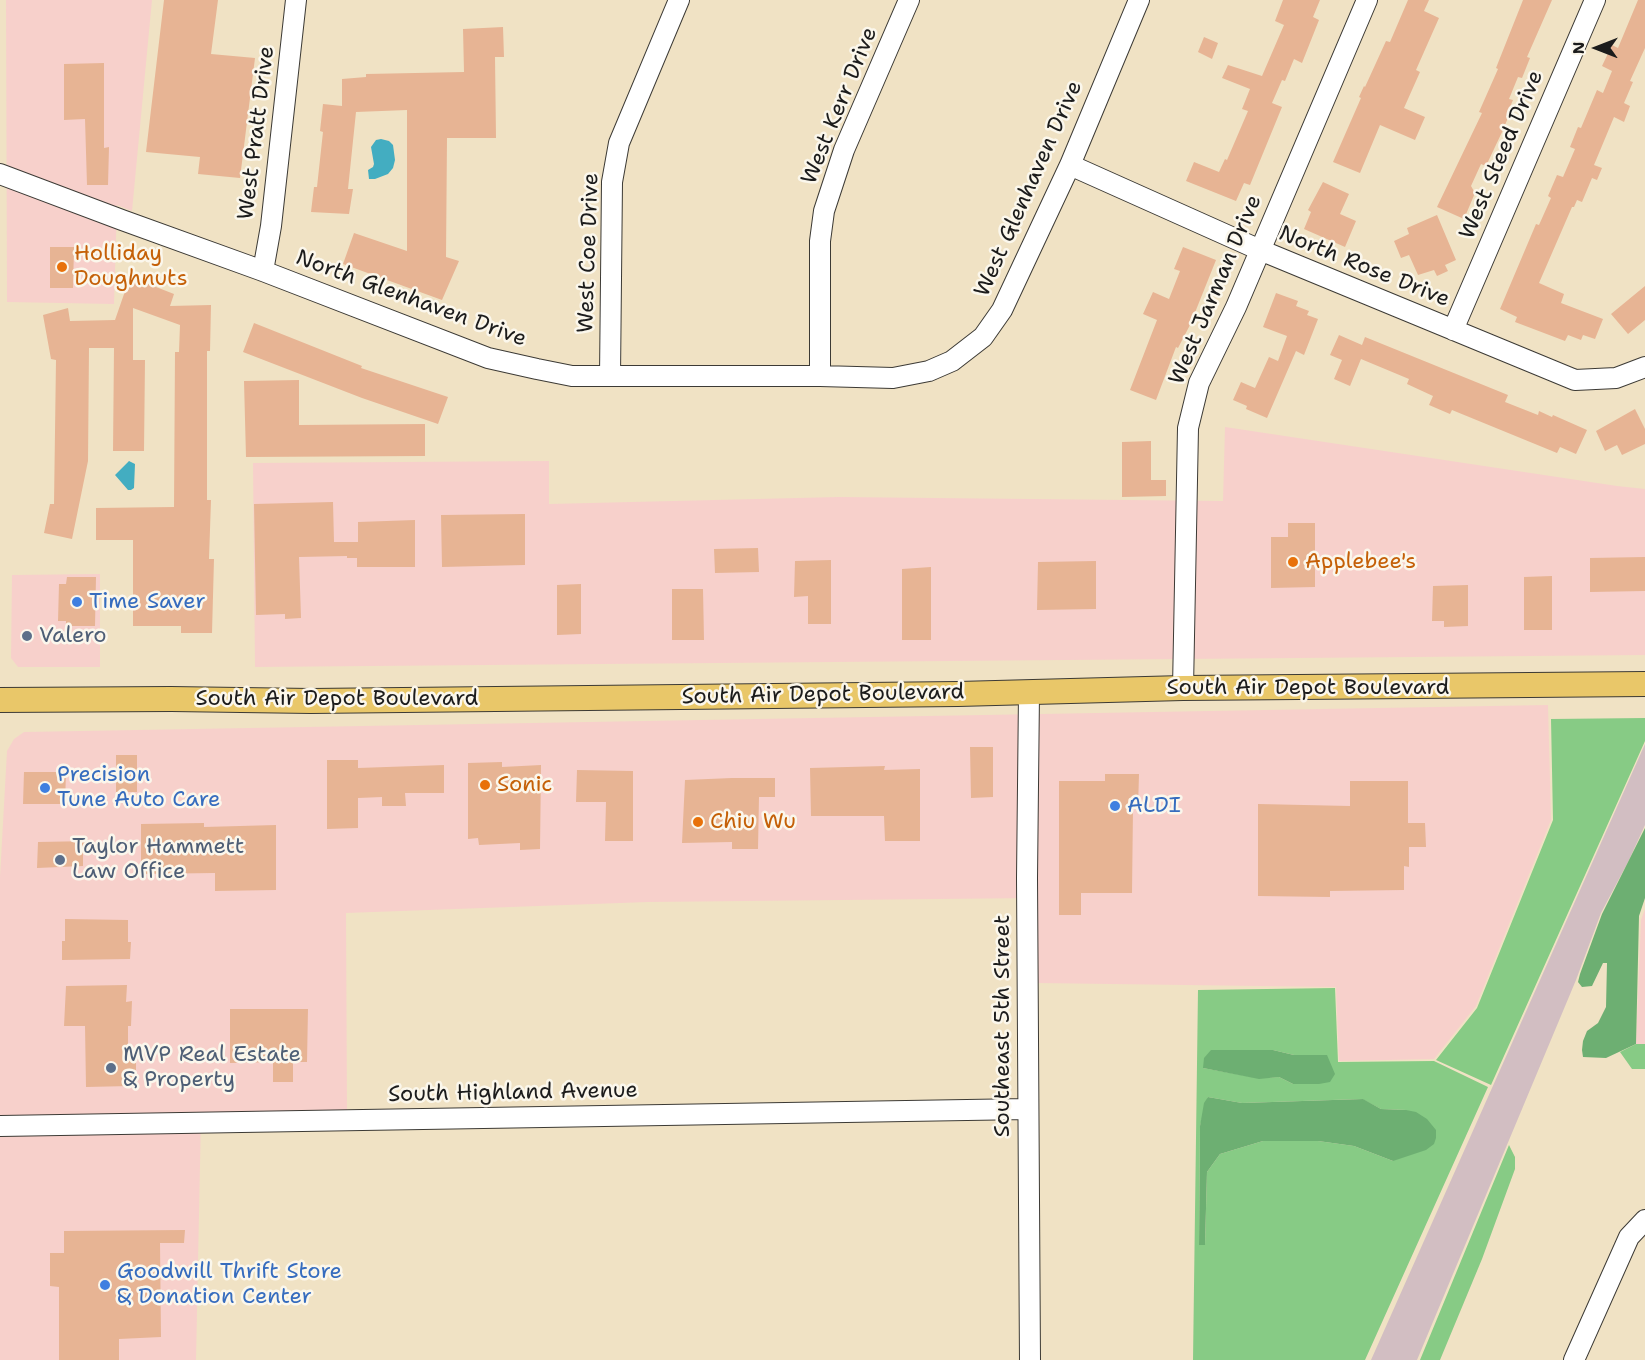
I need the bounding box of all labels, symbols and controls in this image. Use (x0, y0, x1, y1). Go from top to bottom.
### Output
north arrow (1567, 18, 1627, 78)
street label: West Kerr Drive (796, 24, 884, 188)
text: N (1568, 42, 1589, 54)
street label: West Pratt Drive (233, 45, 281, 221)
street label: West Steed Drive (1454, 67, 1550, 243)
street label: West Glenhaven Drive (969, 77, 1089, 301)
street label: West Coe Drive (573, 172, 605, 334)
street label: West Jarman Drive (1164, 191, 1268, 389)
street label: North Rose Drive (1275, 221, 1453, 313)
place label: Holliday Doughnuts (74, 241, 188, 292)
street label: North Glenhaven Drive (292, 245, 530, 353)
marker: Holliday Doughnuts (55, 260, 69, 274)
place label: Applebee's (1305, 549, 1416, 575)
marker: Applebee's (1286, 555, 1300, 569)
place label: Time Saver (89, 589, 206, 615)
marker: Time Saver (70, 595, 84, 609)
place label: Valero (39, 623, 107, 649)
marker: Valero (20, 629, 34, 643)
street label: South Air Depot Boulevard (1167, 675, 1449, 701)
street label: South Air Depot Boulevard (681, 679, 965, 711)
street label: South Air Depot Boulevard (196, 686, 478, 712)
place label: Precision Tune Auto Care (57, 762, 220, 813)
place label: Sonic (497, 772, 552, 798)
marker: Sonic (478, 778, 492, 792)
marker: Precision Tune Auto Care (38, 781, 52, 795)
place label: ALDI (1127, 793, 1181, 819)
marker: ALDI (1108, 799, 1122, 813)
place label: Chiu Wu (710, 809, 796, 835)
marker: Chiu Wu (691, 815, 705, 829)
place label: Taylor Hammett Law Office (72, 834, 244, 885)
marker: Taylor Hammett Law Office (53, 853, 67, 867)
street label: Southeast 5th Street (990, 915, 1016, 1137)
place label: MVP Real Estate & Property (123, 1042, 301, 1094)
marker: MVP Real Estate & Property (104, 1061, 118, 1075)
street label: South Highland Avenue (388, 1078, 638, 1108)
place label: Goodwill Thrift Store & Donation Center (117, 1259, 342, 1310)
marker: Goodwill Thrift Store & Donation Center (98, 1278, 112, 1292)

